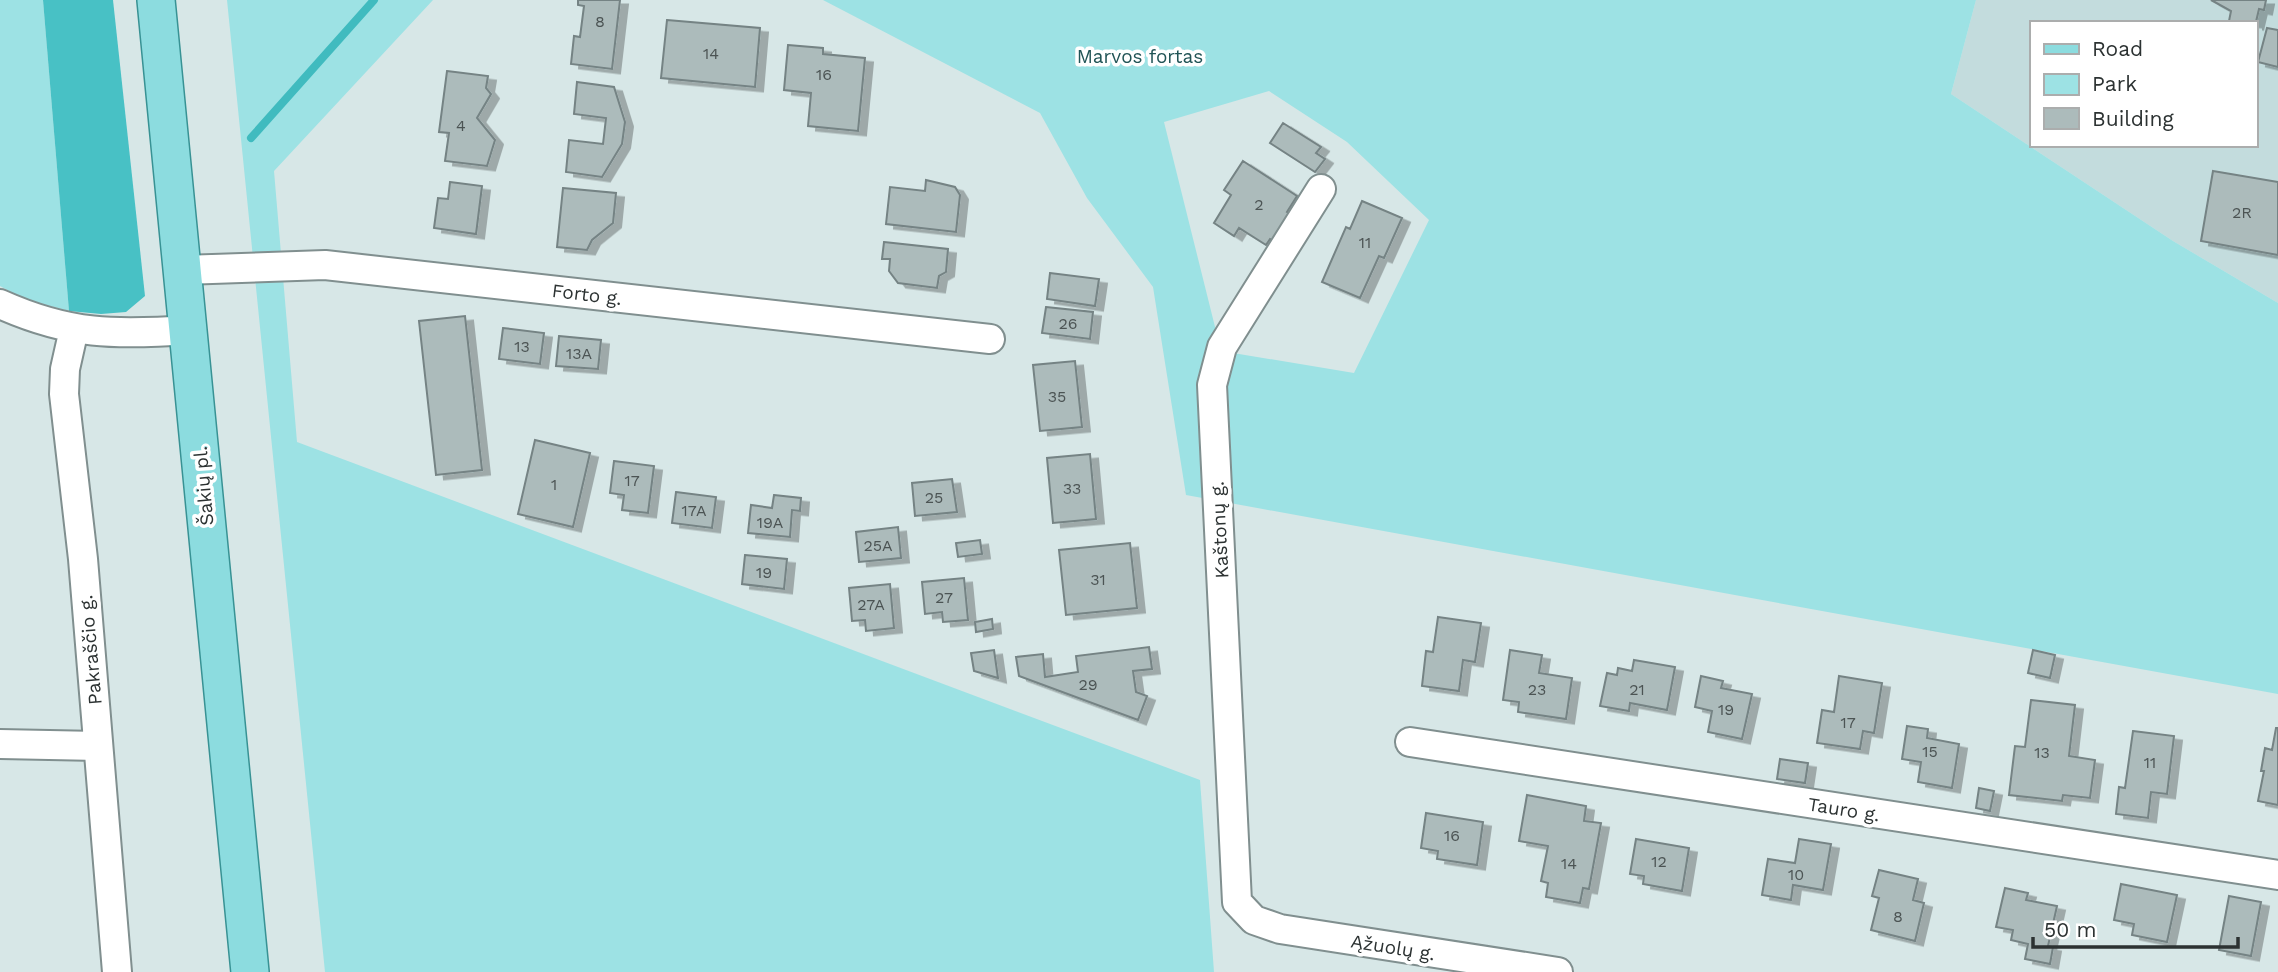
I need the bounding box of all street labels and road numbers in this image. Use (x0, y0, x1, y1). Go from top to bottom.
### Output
street label: Forto g. (551, 279, 623, 310)
street label: Šakių pl. (189, 445, 218, 527)
street label: Kaštonų g. (1205, 481, 1234, 579)
street label: Pakraščio g. (74, 594, 107, 706)
street label: Tauro g. (1806, 792, 1882, 827)
street label: Ąžuolų g. (1349, 929, 1437, 966)

